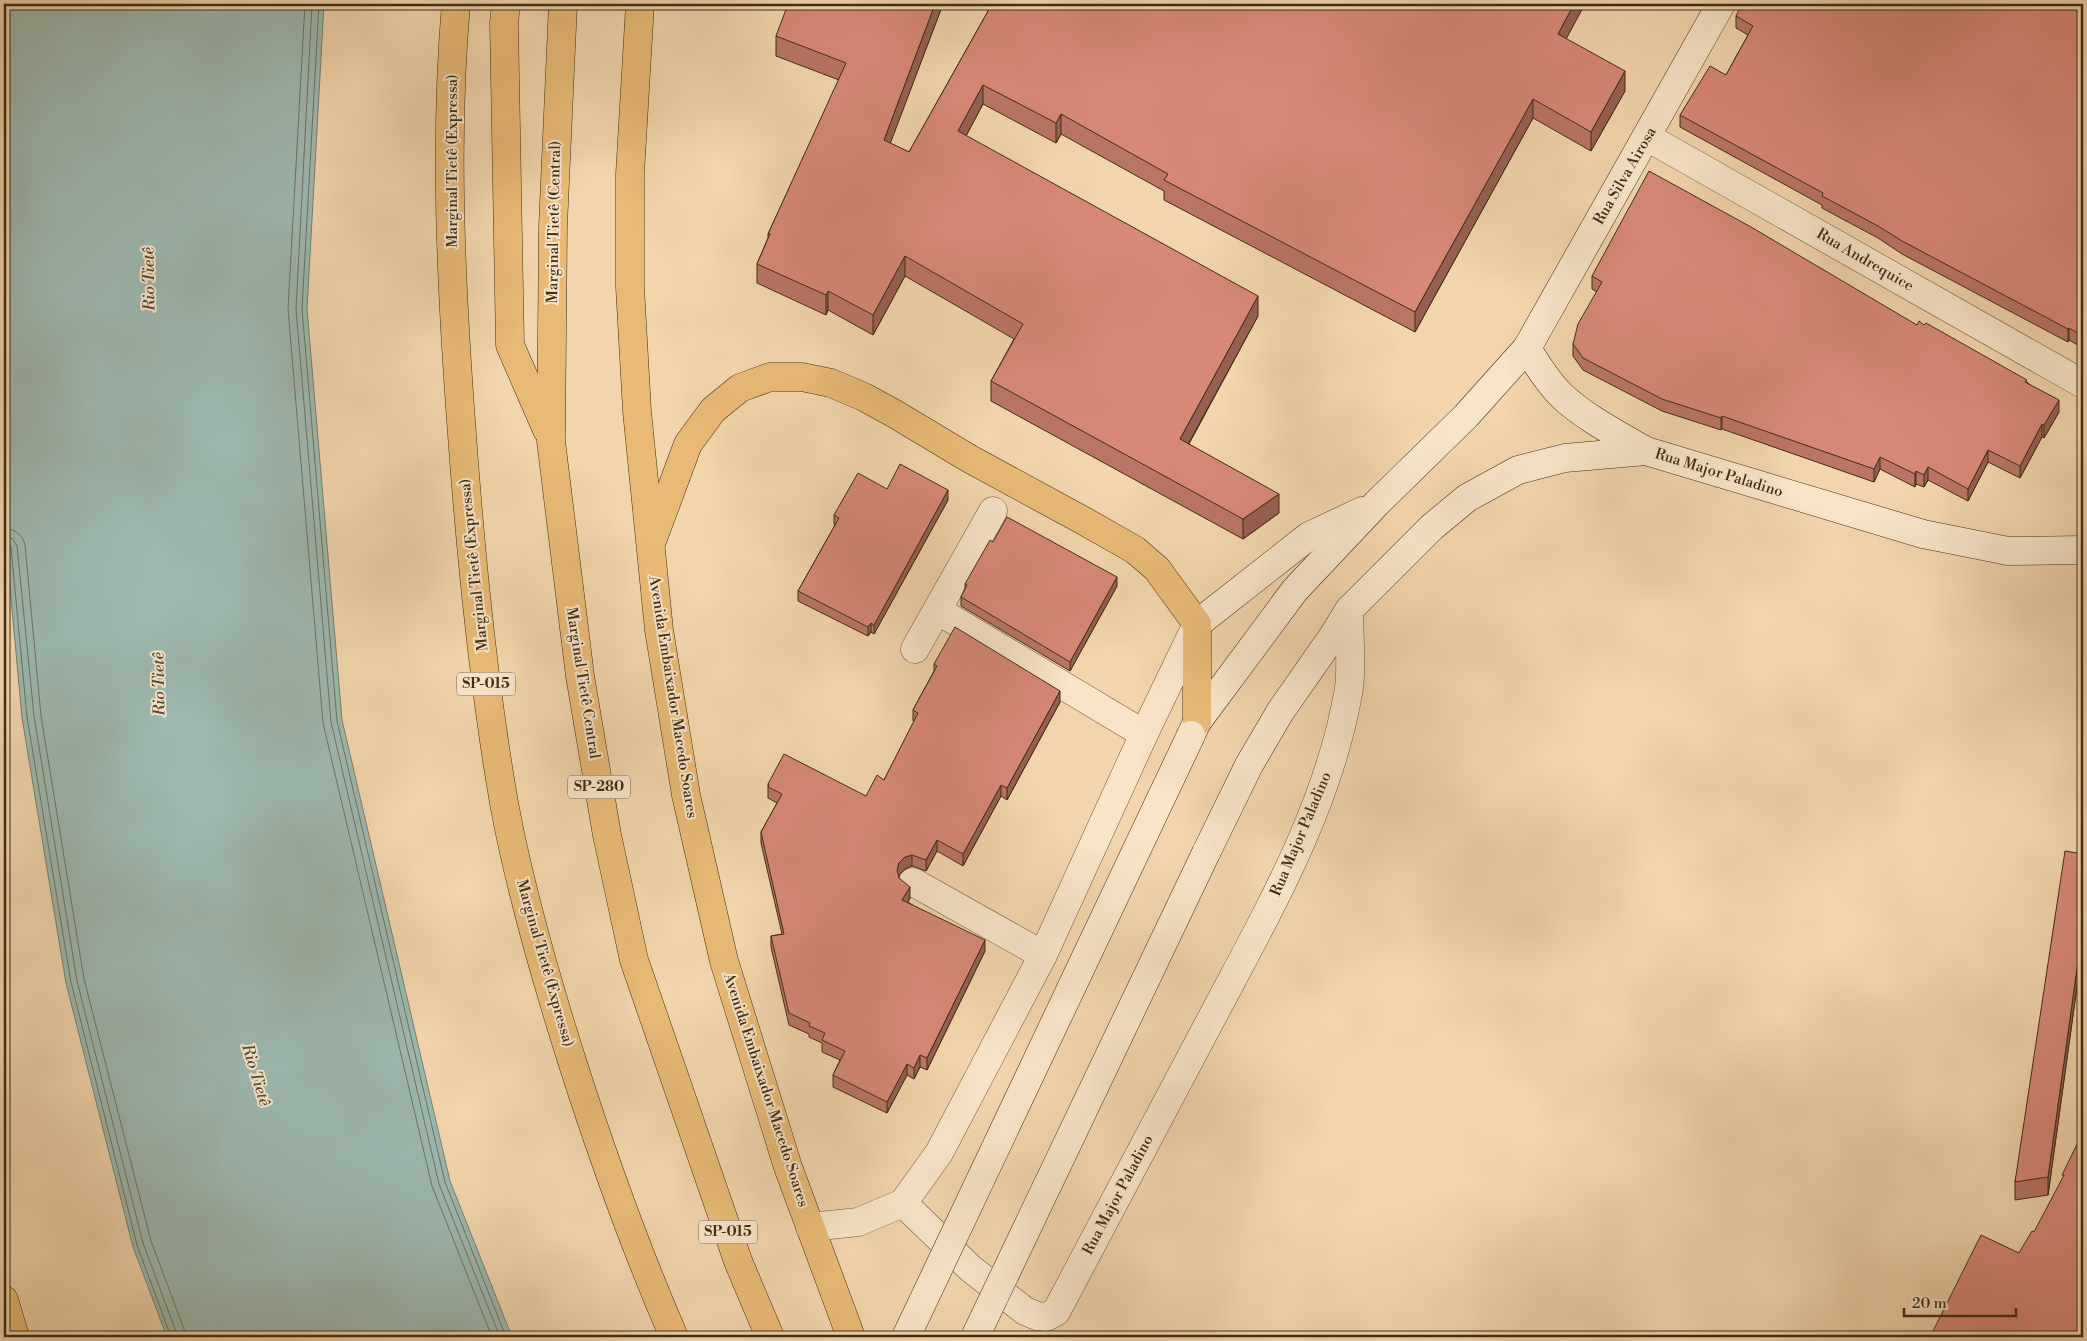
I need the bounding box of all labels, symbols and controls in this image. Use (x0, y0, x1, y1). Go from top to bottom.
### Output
street label: Marginal Tietê (Expressa) (443, 74, 462, 248)
street label: Rua Silva Airosa (1589, 123, 1661, 228)
street label: Marginal Tietê (Central) (543, 141, 565, 303)
street label: Rua Andrequice (1813, 224, 1917, 296)
water label: Rio Tietê (138, 246, 160, 312)
street label: Rua Major Paladino (1653, 444, 1785, 502)
street label: Marginal Tietê (Expressa) (455, 478, 493, 652)
street label: Avenida Embaixador Macedo Soares (644, 573, 702, 820)
street label: Marginal Tietê Central (562, 606, 604, 761)
water label: Rio Tietê (148, 651, 170, 717)
road number: SP-015 (457, 672, 515, 696)
street label: Rua Major Paladino (1266, 769, 1336, 899)
road number: SP-280 (568, 776, 630, 799)
street label: Marginal Tietê (Expressa) (512, 877, 578, 1049)
street label: Avenida Embaixador Macedo Soares (719, 969, 813, 1210)
water label: Rio Tietê (237, 1041, 275, 1109)
street label: Rua Major Paladino (1078, 1132, 1158, 1258)
road number: SP-015 (699, 1220, 757, 1244)
scale bar (1904, 1286, 2017, 1318)
text: 20 m (1912, 1294, 1947, 1313)

